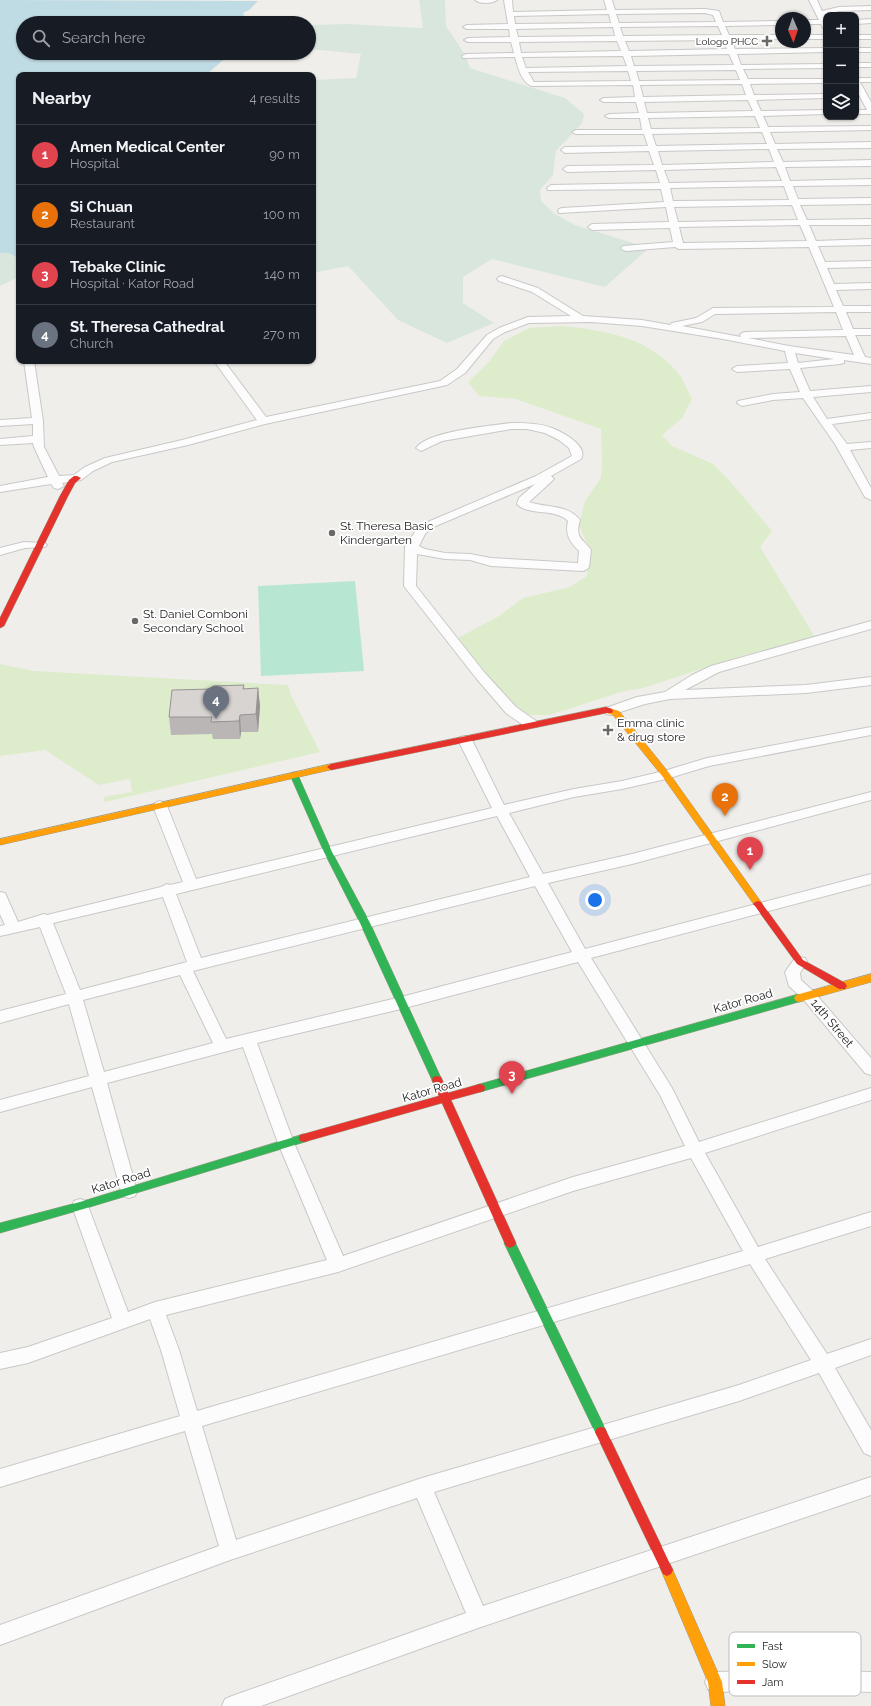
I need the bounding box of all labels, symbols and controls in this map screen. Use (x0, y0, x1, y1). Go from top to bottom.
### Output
north arrow (775, 12, 811, 48)
map controls (823, 12, 859, 120)
button: + (823, 12, 859, 48)
search box (16, 16, 316, 60)
icon: search (30, 27, 52, 49)
text: Search here (62, 29, 145, 47)
marker: Lologo PHCC (761, 35, 773, 47)
place label: Lologo PHCC (696, 36, 758, 47)
button: − (823, 48, 859, 84)
button: layers (823, 84, 859, 120)
text: Nearby (32, 88, 91, 108)
text: 4 results (249, 91, 300, 106)
text: Amen Medical Center (70, 138, 225, 156)
text: 1 (42, 147, 48, 162)
text: 90 m (269, 147, 300, 162)
text: Hospital (70, 156, 119, 171)
text: Si Chuan (70, 198, 133, 216)
text: 2 (41, 207, 49, 222)
text: 100 m (263, 207, 300, 222)
text: Restaurant (70, 216, 135, 231)
text: Tebake Clinic (70, 258, 166, 276)
text: 3 (41, 267, 49, 282)
text: 140 m (264, 267, 300, 282)
text: Hospital · Kator Road (70, 276, 194, 291)
text: St. Theresa Cathedral (70, 318, 224, 336)
text: 4 (41, 327, 49, 342)
text: 270 m (263, 327, 300, 342)
text: Church (70, 336, 113, 351)
place label: St. Theresa Basic Kindergarten (340, 519, 434, 547)
marker: St. Theresa Basic Kindergarten (327, 528, 337, 538)
place label: St. Daniel Comboni Secondary School (143, 607, 248, 635)
marker: St. Daniel Comboni Secondary School (130, 616, 140, 626)
pin: 4 (203, 686, 229, 719)
place label: Emma clinic & drug store (617, 716, 685, 744)
marker: Emma clinic & drug store (602, 724, 614, 736)
pin: 2 (712, 783, 738, 816)
pin: 1 (737, 837, 763, 870)
your location (585, 890, 605, 910)
street label: Kator Road (712, 986, 774, 1016)
street label: 14th Street (808, 996, 856, 1050)
pin: 3 (499, 1061, 525, 1094)
street label: Kator Road (401, 1075, 463, 1105)
street label: Kator Road (90, 1165, 152, 1197)
legend (729, 1632, 861, 1696)
text: Fast (762, 1640, 783, 1653)
text: Slow (762, 1658, 787, 1671)
text: Jam (762, 1676, 783, 1689)

